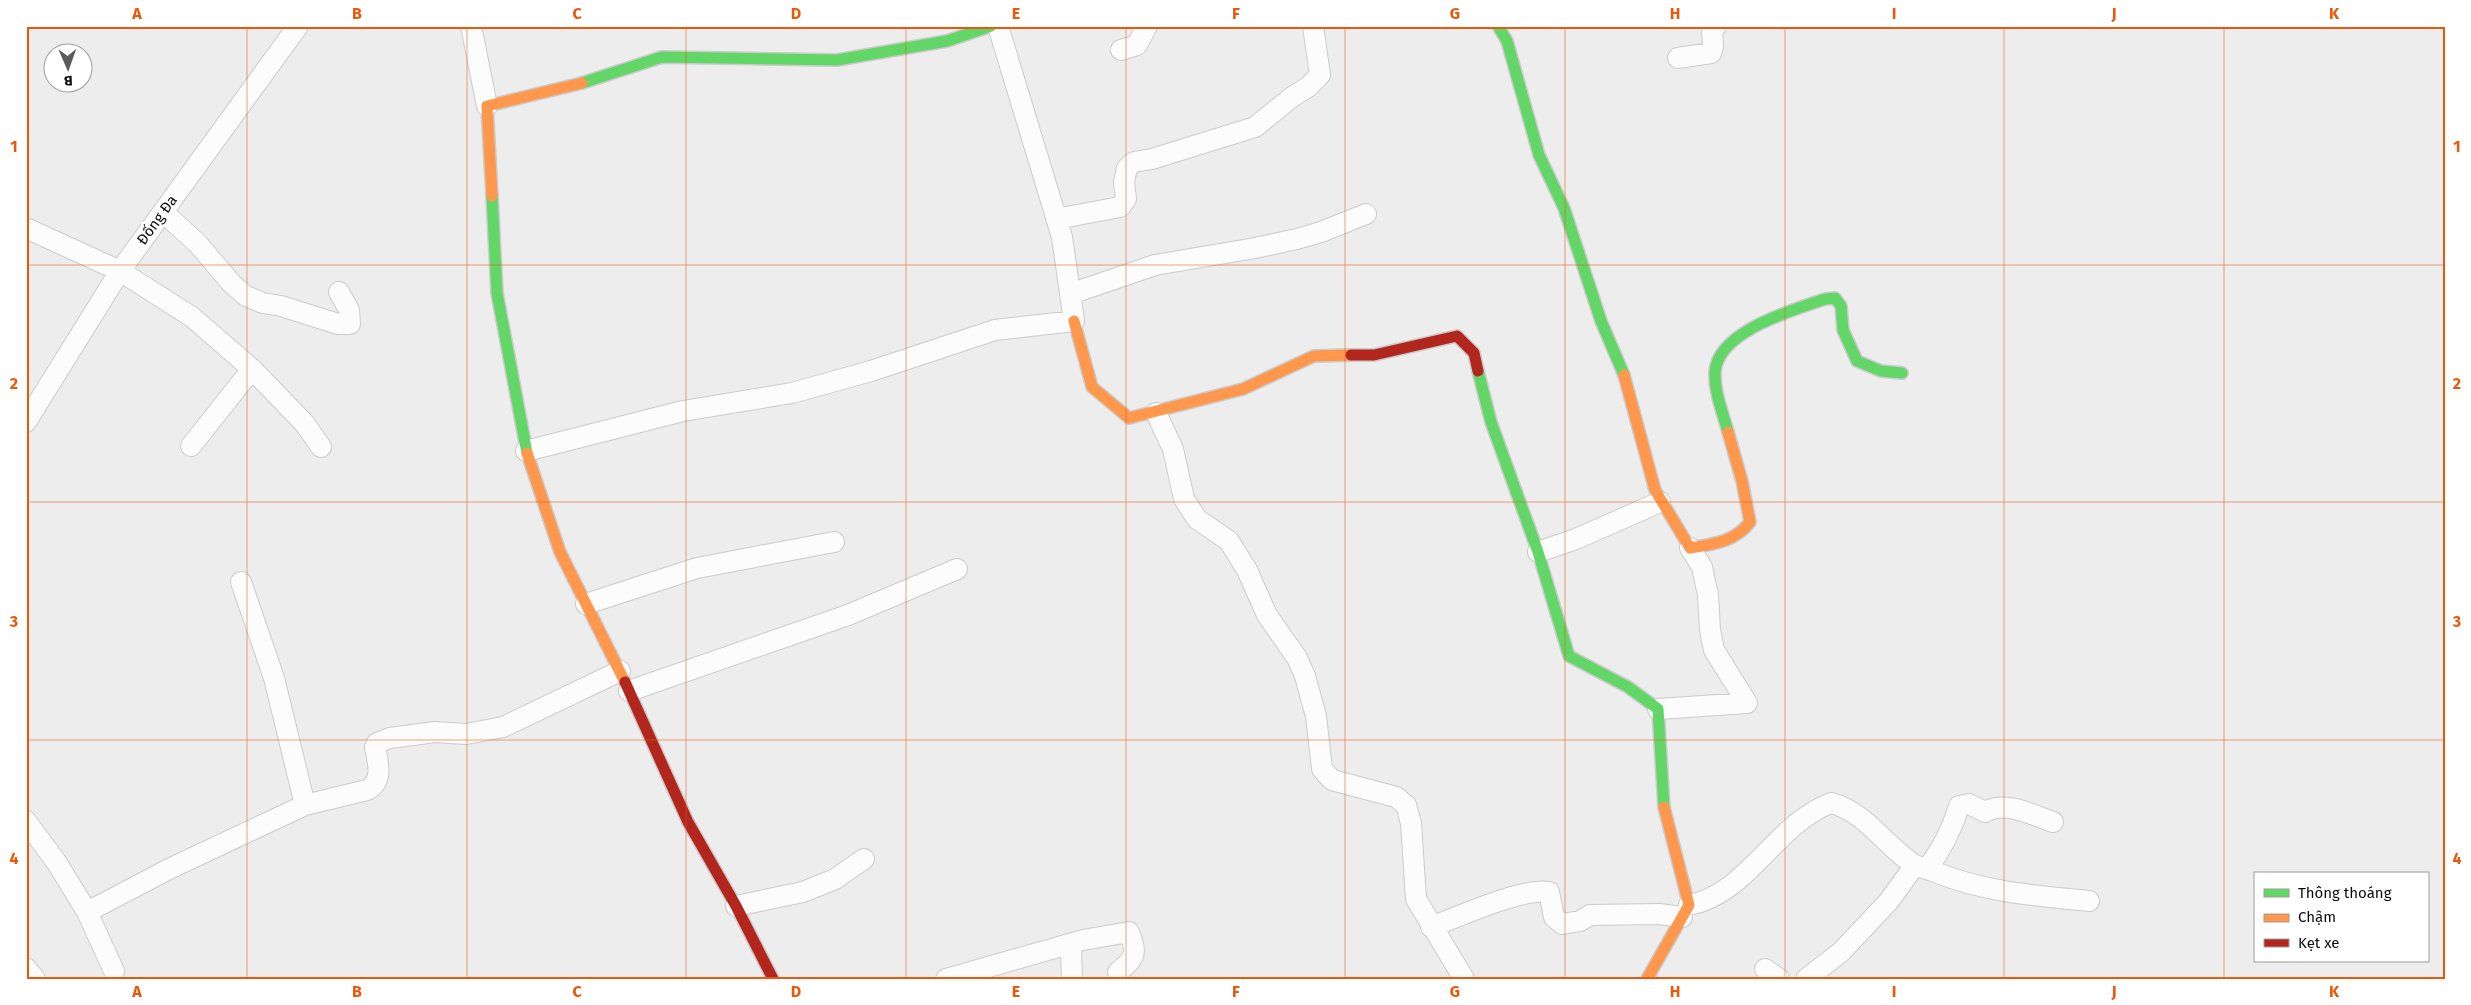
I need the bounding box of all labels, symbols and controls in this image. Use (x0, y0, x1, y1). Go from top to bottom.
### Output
text: A (131, 4, 142, 23)
text: B (352, 4, 362, 23)
text: C (572, 4, 582, 23)
text: D (791, 4, 801, 23)
text: E (1012, 4, 1020, 23)
text: F (1232, 4, 1240, 23)
text: G (1450, 4, 1460, 23)
text: H (1670, 4, 1680, 23)
text: I (1892, 4, 1896, 23)
text: J (2110, 4, 2117, 23)
text: K (2329, 4, 2340, 23)
north arrow (42, 42, 92, 92)
text: B (63, 72, 73, 89)
text: 1 (10, 137, 18, 156)
text: 1 (2453, 137, 2461, 156)
street label: Đống Đa (133, 192, 181, 248)
text: 2 (10, 374, 18, 393)
text: 2 (2453, 374, 2461, 393)
text: 3 (9, 612, 18, 631)
text: 3 (2452, 612, 2461, 631)
text: 4 (9, 849, 19, 868)
text: 4 (2452, 849, 2462, 868)
legend (2254, 872, 2428, 962)
text: Thông thoáng (2298, 884, 2392, 902)
text: Chậm (2298, 908, 2336, 926)
text: Kẹt xe (2298, 934, 2340, 952)
text: A (131, 982, 142, 1001)
text: B (352, 982, 362, 1001)
text: C (572, 982, 582, 1001)
text: D (791, 982, 801, 1001)
text: E (1012, 982, 1020, 1001)
text: F (1232, 982, 1240, 1001)
text: G (1450, 982, 1460, 1001)
text: H (1670, 982, 1680, 1001)
text: I (1892, 982, 1896, 1001)
text: J (2110, 982, 2117, 1001)
text: K (2329, 982, 2340, 1001)

